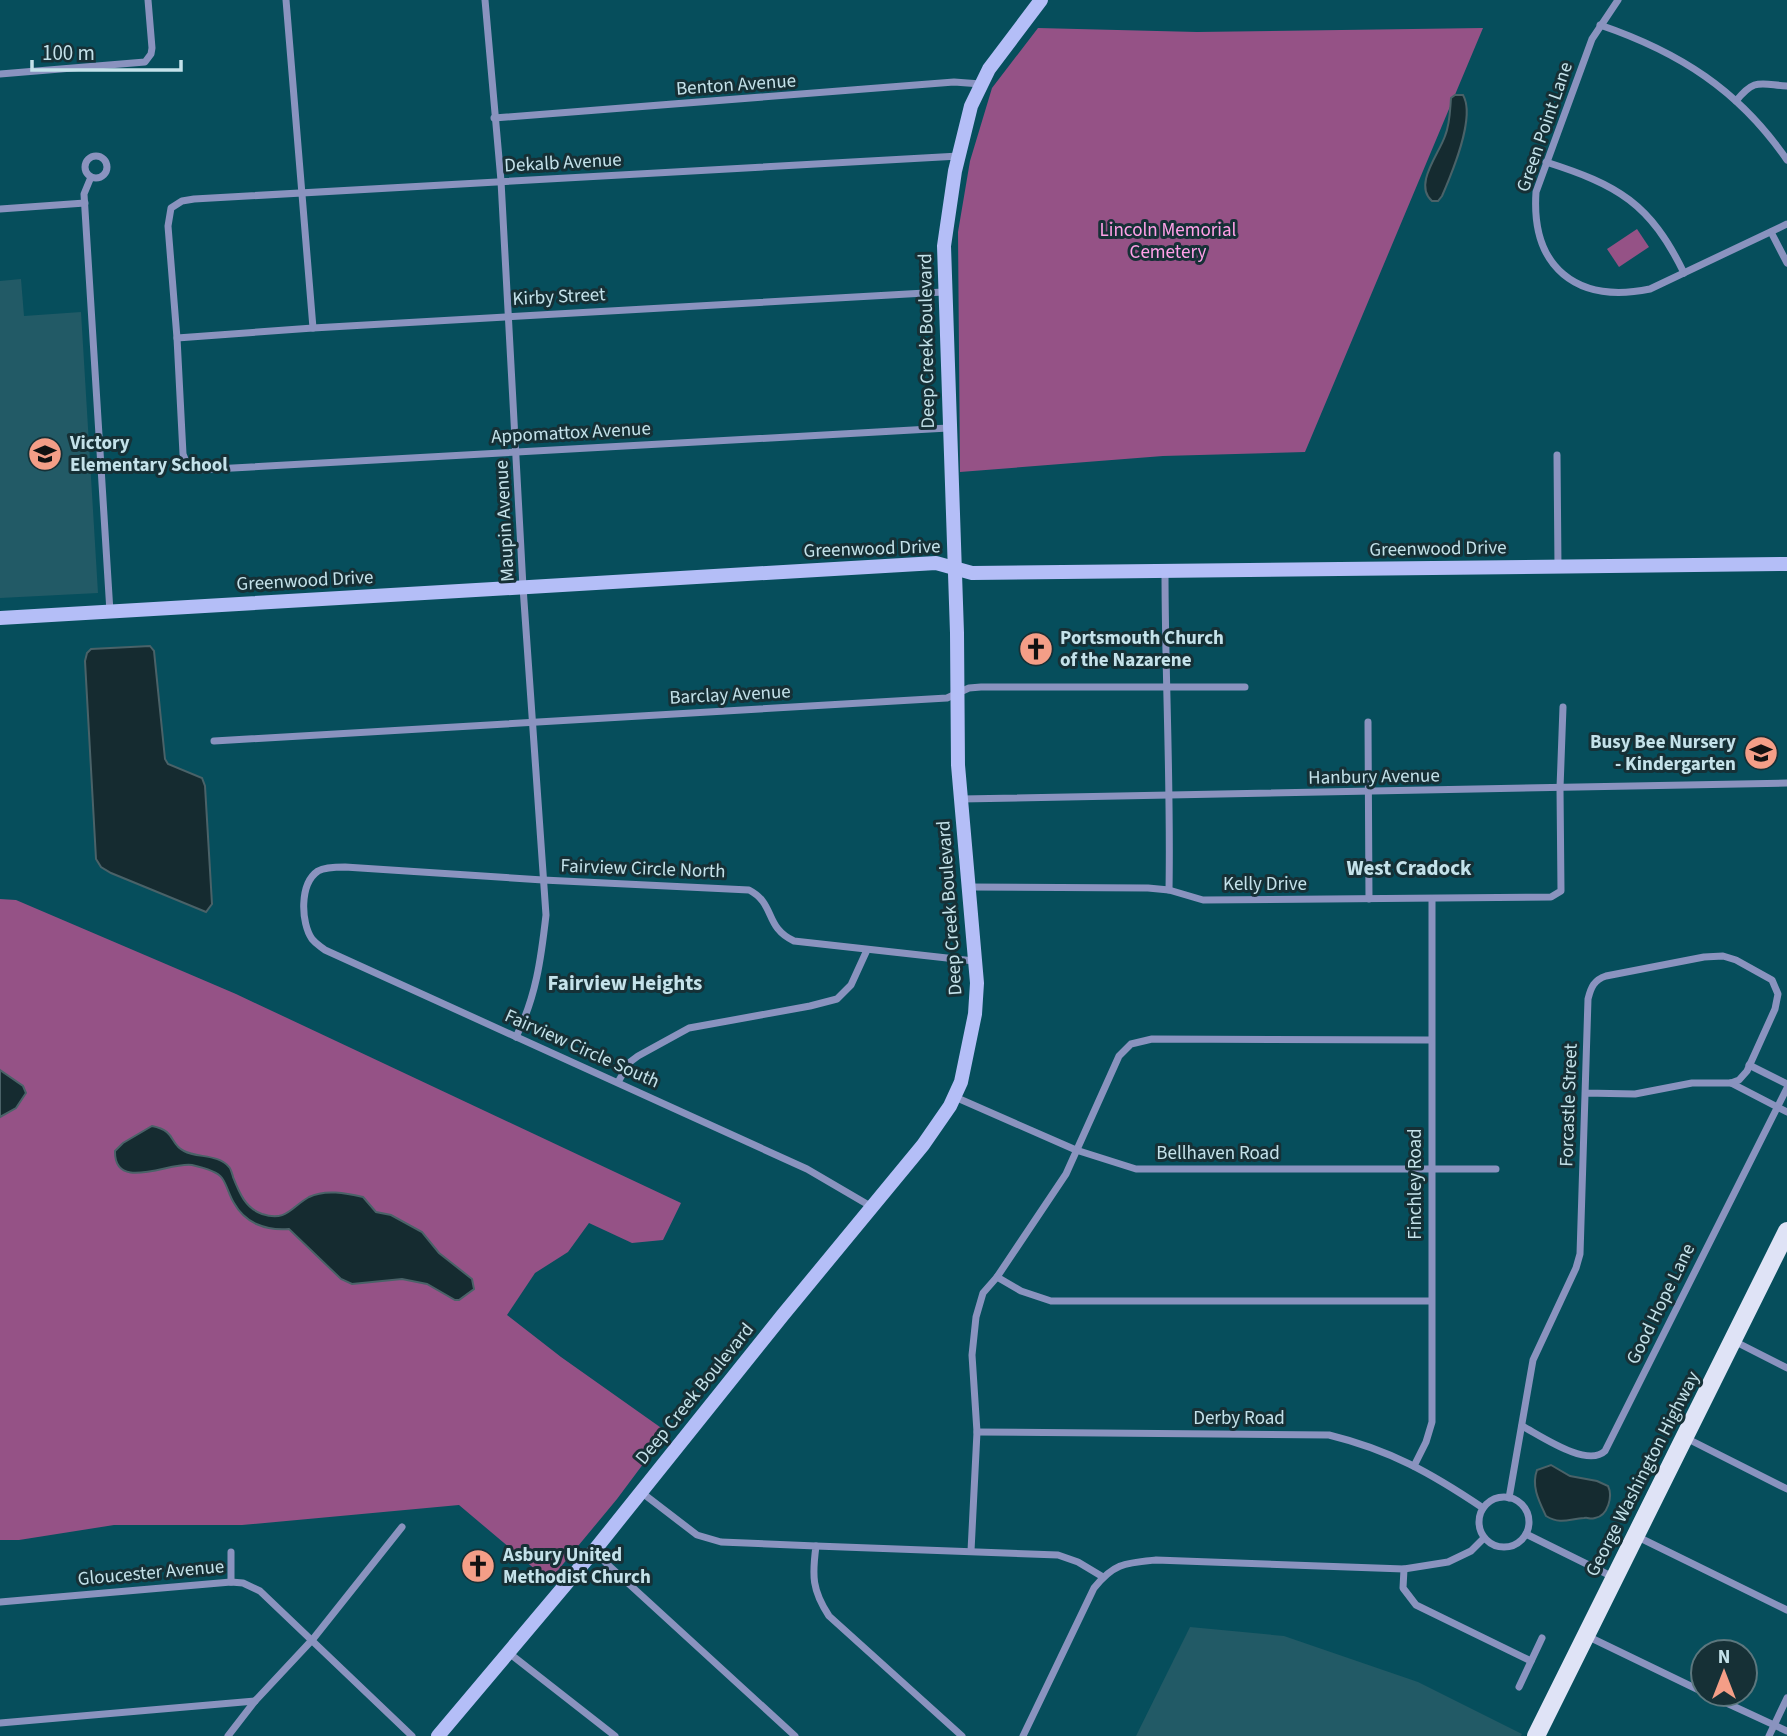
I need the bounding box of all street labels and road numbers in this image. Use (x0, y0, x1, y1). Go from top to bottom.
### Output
street label: Green Point Lane (1510, 58, 1580, 196)
street label: Benton Avenue (675, 67, 797, 103)
street label: Dekalb Avenue (504, 146, 622, 180)
street label: Deep Creek Boulevard (912, 253, 942, 429)
street label: Kirby Street (512, 281, 607, 313)
street label: Appomattox Avenue (491, 415, 651, 451)
street label: Maupin Avenue (488, 460, 522, 582)
street label: Greenwood Drive (803, 533, 941, 565)
street label: Greenwood Drive (1369, 534, 1507, 564)
street label: Greenwood Drive (236, 564, 374, 598)
street label: Barclay Avenue (669, 678, 791, 712)
street label: Hanbury Avenue (1308, 762, 1440, 792)
street label: Deep Creek Boulevard (930, 820, 970, 996)
street label: Fairview Circle North (560, 853, 726, 885)
street label: Kelly Drive (1223, 871, 1307, 898)
street label: Fairview Circle South (500, 1003, 664, 1095)
street label: Forcastle Street (1553, 1042, 1585, 1167)
street label: Finchley Road (1402, 1128, 1429, 1240)
street label: Bellhaven Road (1156, 1140, 1280, 1167)
street label: Good Hope Lane (1620, 1239, 1702, 1369)
street label: Deep Creek Boulevard (629, 1317, 761, 1471)
street label: George Washington Highway (1579, 1367, 1707, 1581)
street label: Derby Road (1193, 1405, 1285, 1432)
street label: Gloucester Avenue (77, 1553, 225, 1593)

